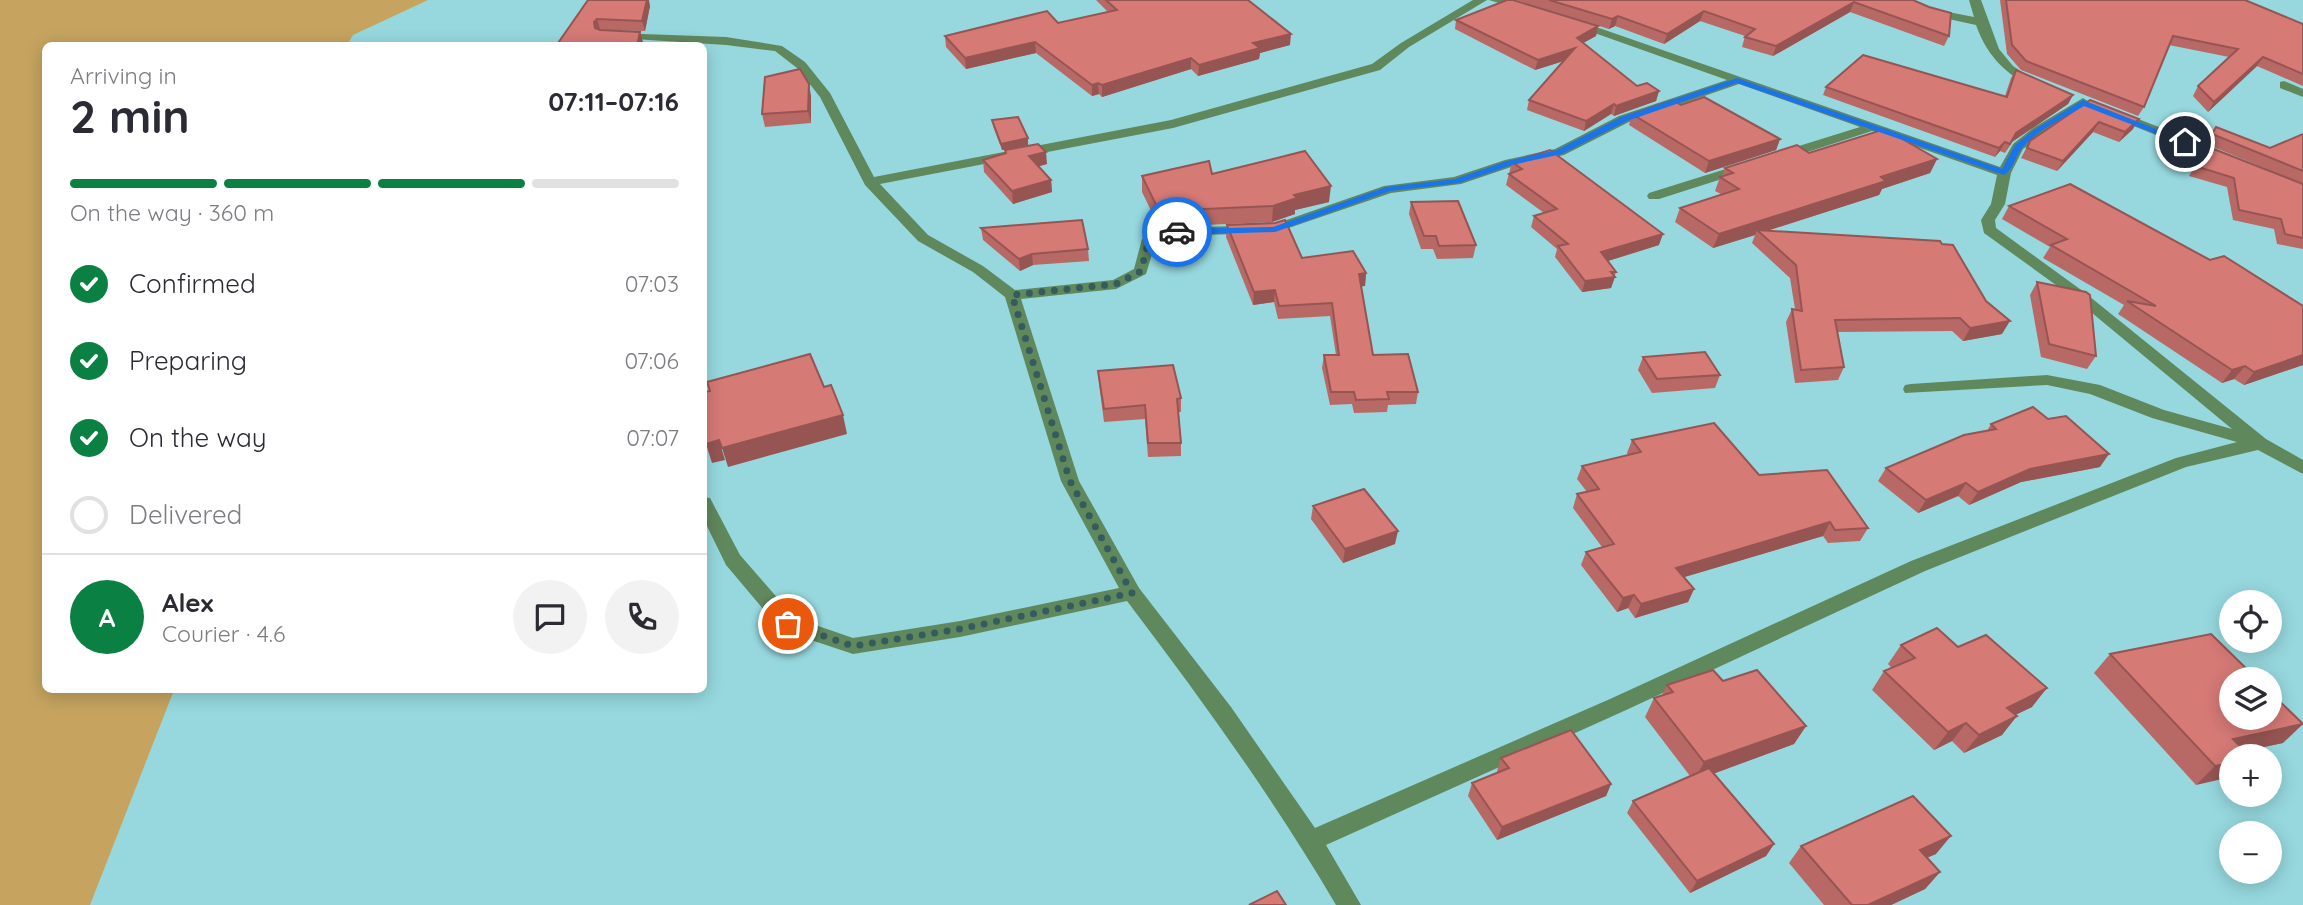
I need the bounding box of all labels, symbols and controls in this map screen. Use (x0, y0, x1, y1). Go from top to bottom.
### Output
text: Arriving in (70, 61, 177, 90)
text: 07:11–07:16 (548, 85, 679, 118)
text: 2 min (70, 87, 190, 145)
pin (2155, 112, 2215, 172)
icon: home (2166, 123, 2204, 161)
courier (1142, 197, 1212, 267)
text: On the way · 360 m (70, 198, 274, 227)
icon: car (1158, 213, 1196, 251)
icon: check (70, 265, 108, 303)
text: Confirmed (129, 267, 256, 300)
text: 07:03 (625, 269, 679, 298)
icon: check (70, 342, 108, 380)
text: Preparing (129, 344, 247, 377)
text: 07:06 (624, 346, 679, 375)
icon: check (70, 419, 108, 457)
text: On the way (129, 421, 267, 454)
text: 07:07 (626, 423, 679, 452)
text: Delivered (129, 498, 242, 531)
button: chat (513, 580, 587, 654)
button: phone (605, 580, 679, 654)
text: Alex (162, 586, 213, 619)
map controls (2219, 590, 2282, 884)
button: locate (2219, 590, 2282, 653)
pin (758, 594, 818, 654)
text: A (99, 601, 115, 634)
icon: bag (769, 605, 807, 643)
text: Courier · 4.6 (162, 619, 285, 648)
button: layers (2219, 667, 2282, 730)
button: + (2219, 744, 2282, 807)
button: − (2219, 821, 2282, 884)

